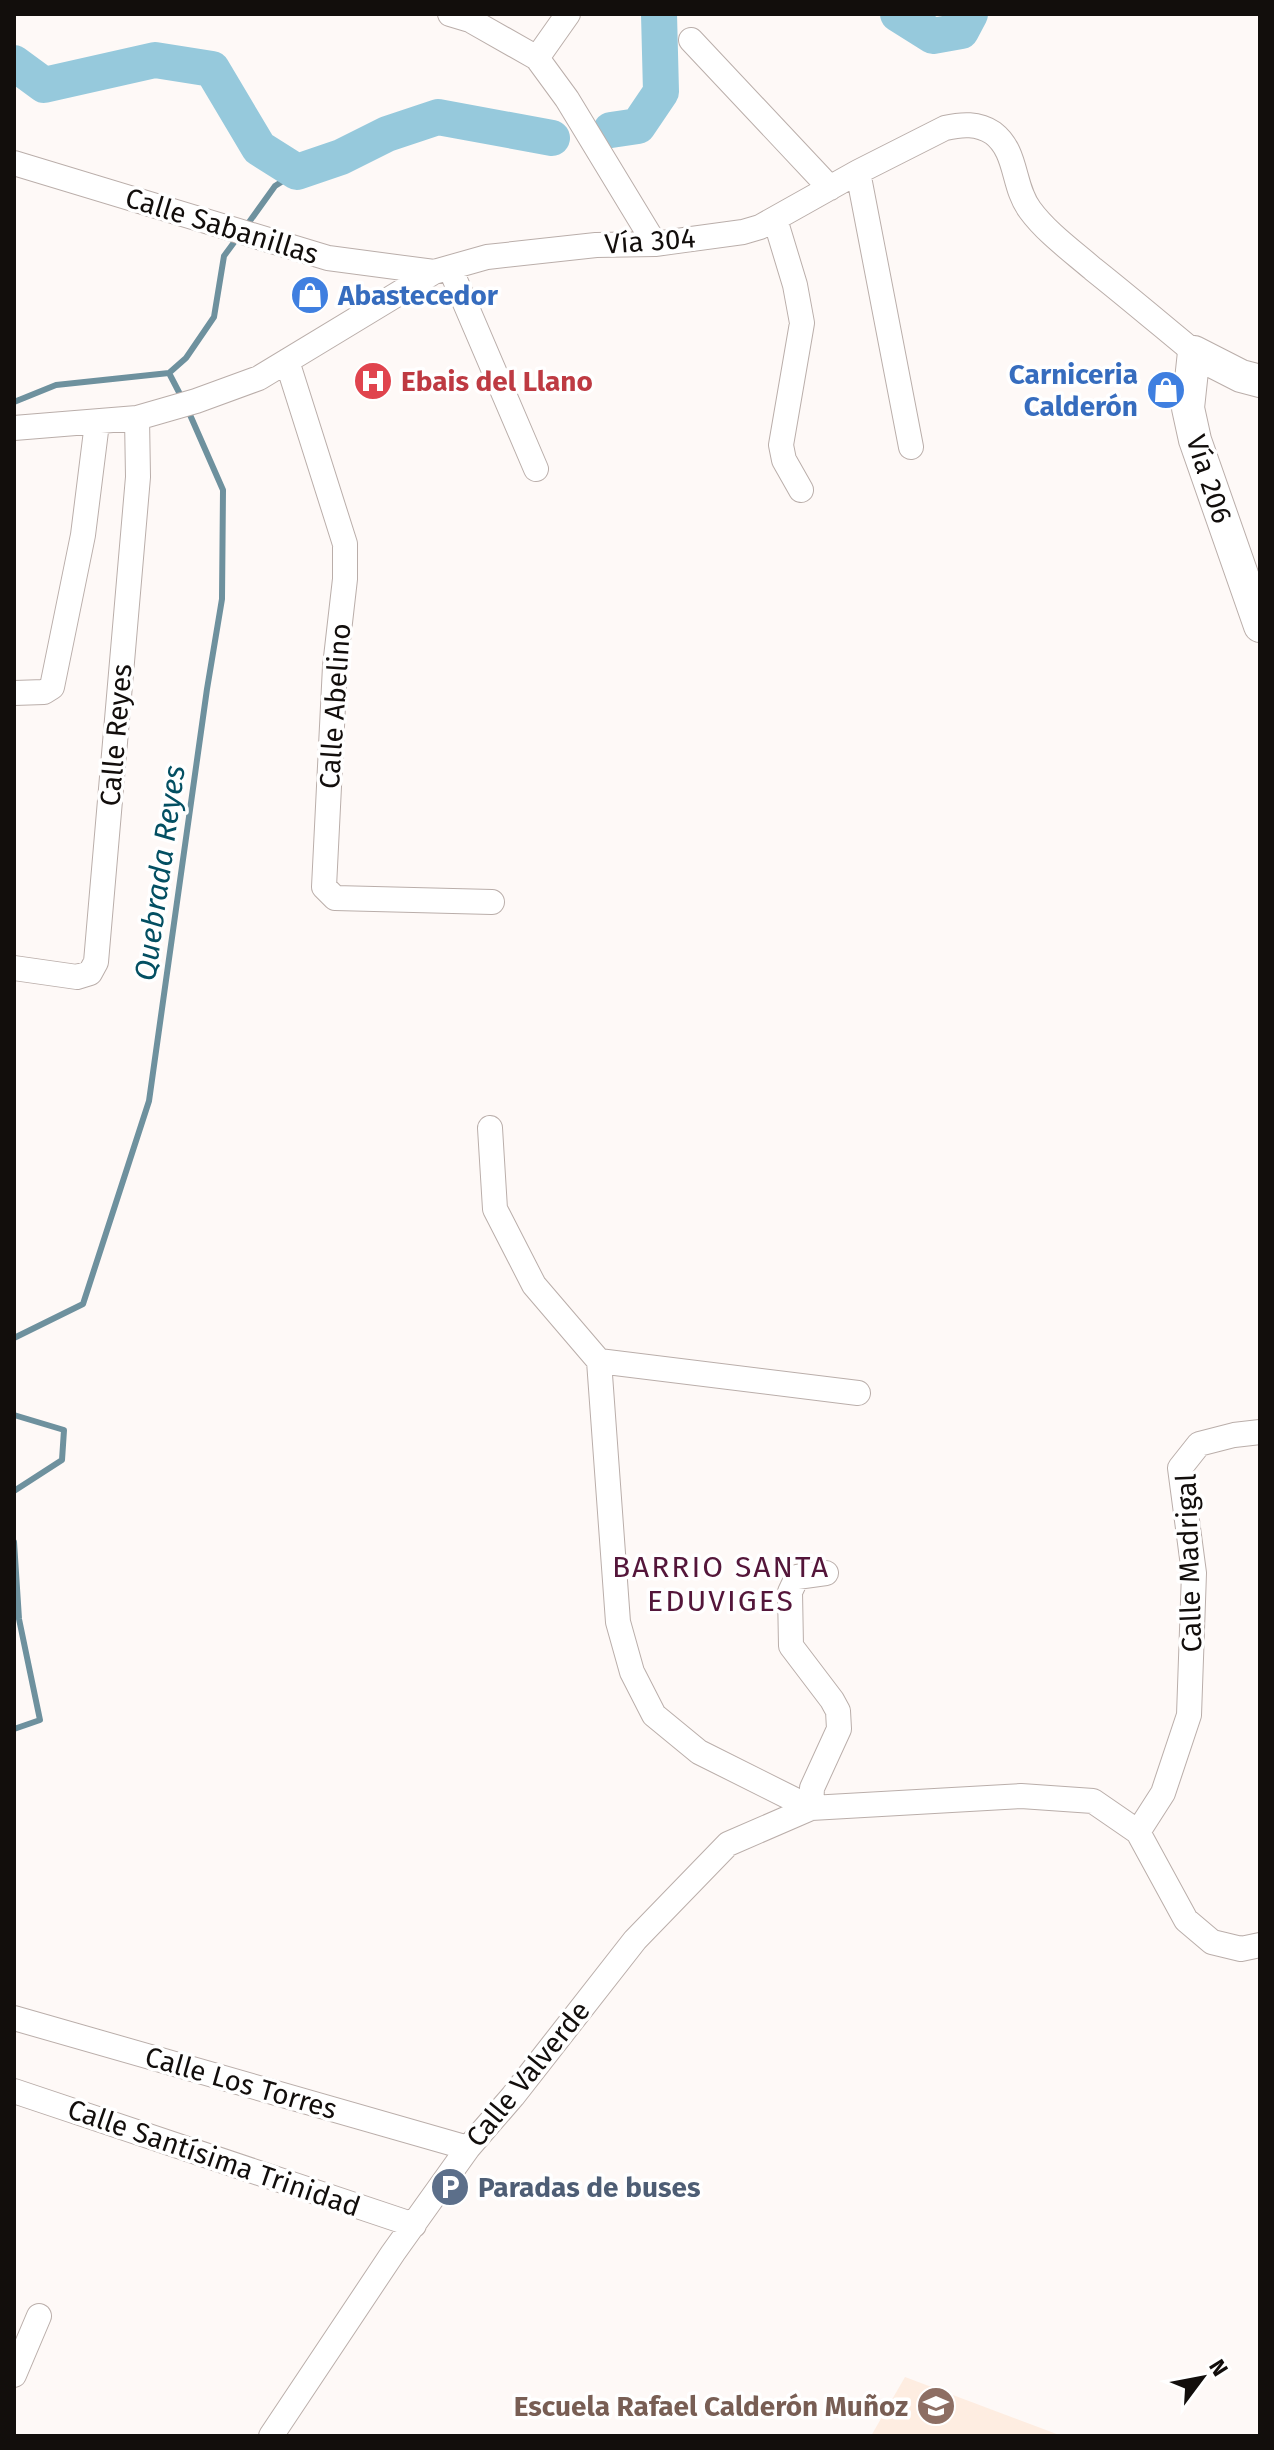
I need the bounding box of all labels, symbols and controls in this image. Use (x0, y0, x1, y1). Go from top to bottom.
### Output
street label: Calle Sabanillas (122, 181, 322, 271)
street label: Vía 304 (604, 221, 697, 261)
shop icon: Abastecedor (289, 274, 331, 316)
place label: Abastecedor (337, 279, 499, 312)
place label: Carniceria Calderón (1009, 358, 1138, 423)
hospital icon: Ebais del Llano (352, 360, 394, 402)
place label: Ebais del Llano (401, 365, 593, 398)
shop icon: Carniceria Calderón (1145, 369, 1187, 411)
street label: Vía 206 (1179, 431, 1239, 527)
street label: Calle Abelino (313, 622, 357, 790)
street label: Calle Reyes (93, 662, 139, 808)
water label: Quebrada Reyes (127, 763, 193, 983)
street label: Calle Madrigal (1169, 1473, 1209, 1653)
district label: BARRIO SANTA EDUVIGES (612, 1549, 830, 1619)
street label: Calle Valverde (459, 1995, 597, 2153)
street label: Calle Los Torres (141, 2040, 341, 2126)
street label: Calle Santísima Trinidad (63, 2092, 365, 2224)
parking icon: Paradas de buses (429, 2166, 471, 2208)
place label: Paradas de buses (478, 2171, 700, 2204)
north arrow (1162, 2338, 1242, 2418)
text: N (1203, 2354, 1234, 2381)
school or university icon: Escuela Rafael Calderón Muñoz (915, 2385, 957, 2427)
place label: Escuela Rafael Calderón Muñoz (514, 2390, 908, 2423)

